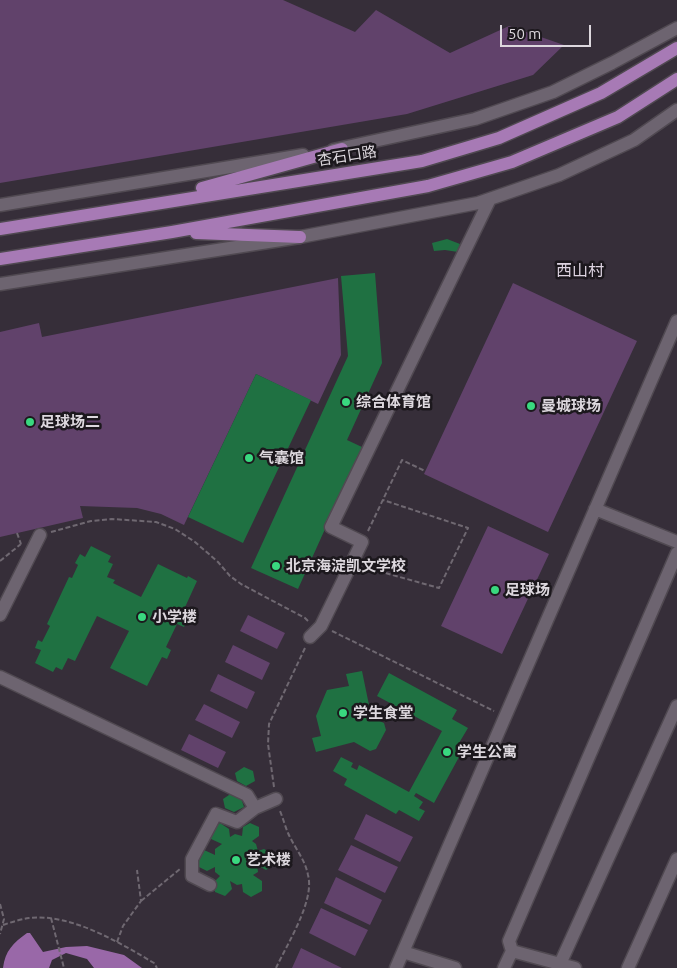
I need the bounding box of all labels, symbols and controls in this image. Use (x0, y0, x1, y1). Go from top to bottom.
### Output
scale bar (502, 15, 593, 47)
text: 50 m (508, 25, 541, 42)
street label: 杏石口路 (316, 142, 378, 170)
district label: 西山村 (556, 261, 604, 281)
place label: 综合体育馆 (356, 393, 431, 411)
marker: 综合体育馆 (340, 396, 352, 408)
place label: 曼城球场 (541, 397, 601, 415)
marker: 曼城球场 (525, 400, 537, 412)
place label: 足球场二 (40, 413, 100, 431)
marker: 足球场二 (24, 416, 36, 428)
place label: 气囊馆 (259, 449, 304, 467)
marker: 气囊馆 (243, 452, 255, 464)
place label: 北京海淀凯文学校 (286, 557, 406, 575)
marker: 北京海淀凯文学校 (270, 560, 282, 572)
place label: 足球场 (505, 581, 550, 599)
marker: 足球场 (489, 584, 501, 596)
place label: 小学楼 (152, 608, 197, 626)
marker: 小学楼 (136, 611, 148, 623)
place label: 学生食堂 (353, 704, 413, 722)
marker: 学生食堂 (337, 707, 349, 719)
place label: 学生公寓 (457, 743, 517, 761)
marker: 学生公寓 (441, 746, 453, 758)
place label: 艺术楼 (246, 851, 291, 869)
marker: 艺术楼 (230, 854, 242, 866)

